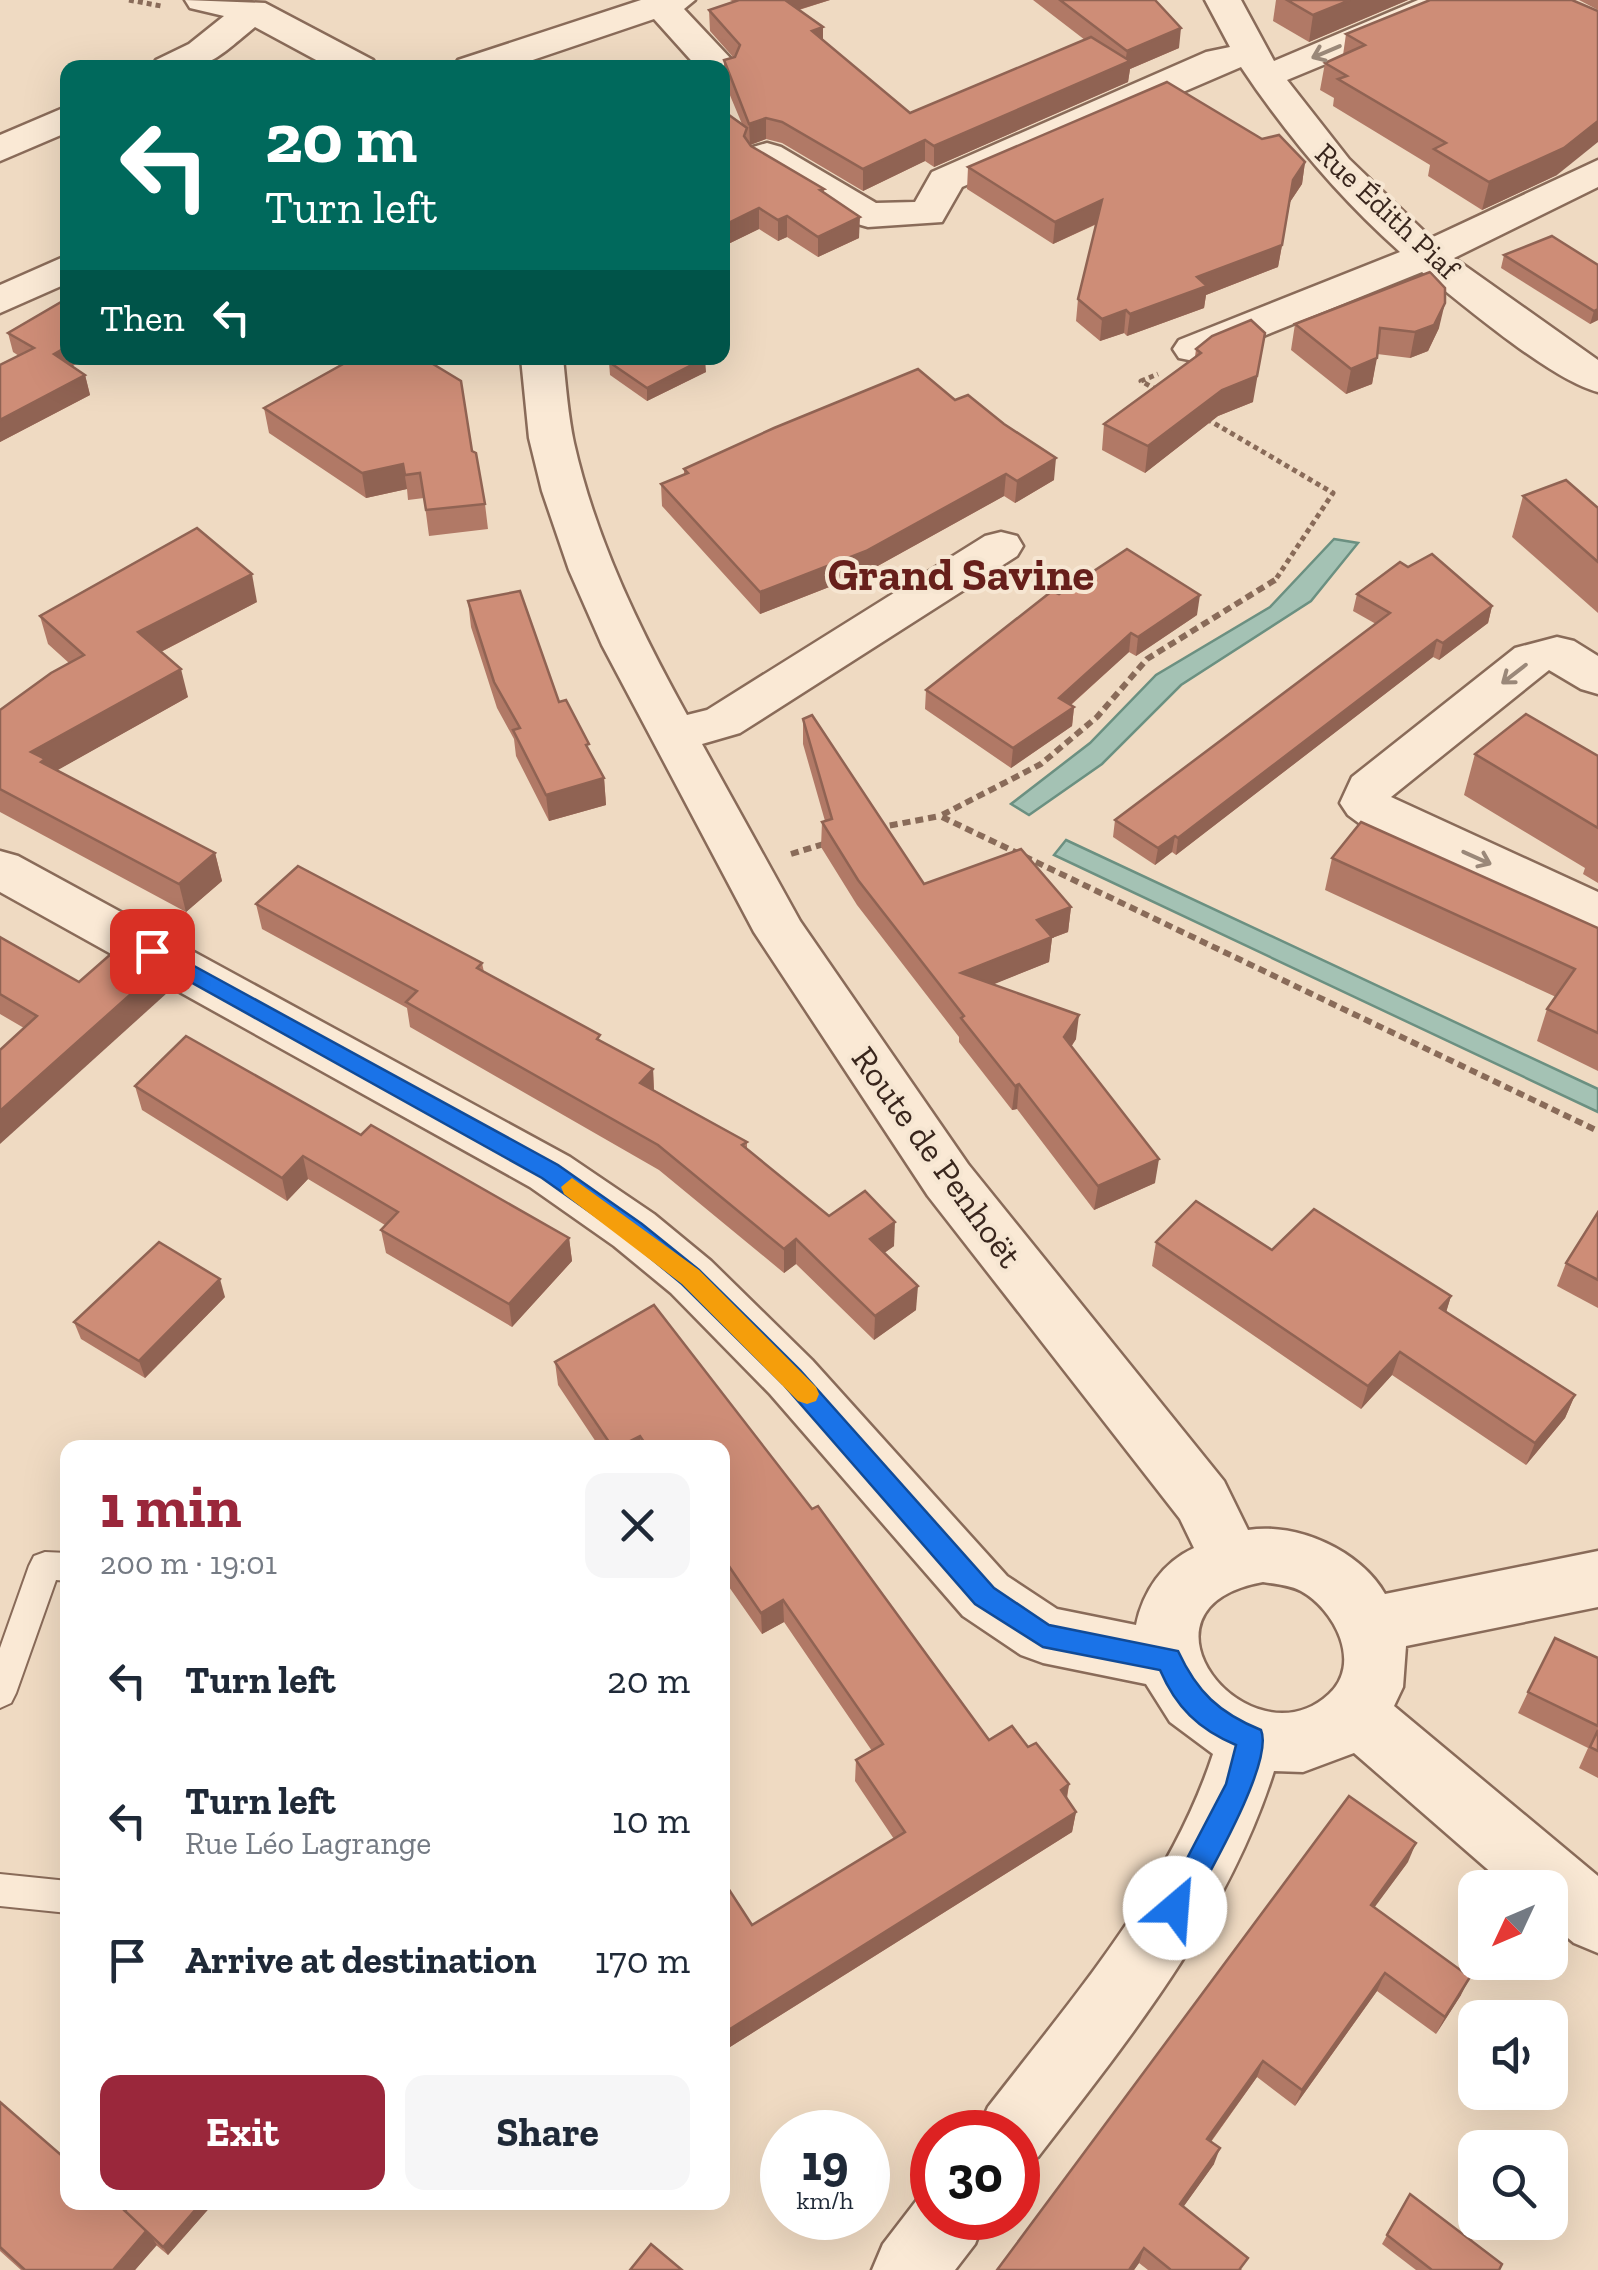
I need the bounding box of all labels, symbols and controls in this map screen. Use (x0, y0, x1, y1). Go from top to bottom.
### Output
one-way arrow (1311, 44, 1342, 62)
text: 20 m (265, 96, 417, 180)
icon: left (100, 100, 230, 230)
street label: Rue Édith Piaf (1308, 135, 1468, 288)
text: Turn left (265, 181, 437, 235)
icon: left (204, 290, 259, 345)
text: Then (100, 295, 184, 341)
district label: Grand Savine (828, 548, 1094, 602)
one-way arrow (1501, 663, 1528, 684)
one-way arrow (1461, 850, 1492, 868)
pin (110, 909, 195, 994)
icon: arrive (125, 924, 180, 979)
street label: Route de Penhoët (843, 1038, 1031, 1276)
text: 1 min (100, 1470, 242, 1542)
button: close (585, 1473, 690, 1578)
text: 200 m · 19:01 (100, 1544, 277, 1582)
icon: left (100, 1653, 155, 1708)
text: Turn left (185, 1657, 336, 1703)
text: 20 m (607, 1657, 690, 1703)
text: Turn left (185, 1778, 336, 1824)
icon: left (100, 1793, 155, 1848)
text: 10 m (612, 1797, 690, 1843)
text: Rue Léo Lagrange (185, 1824, 431, 1862)
position arrow (1123, 1856, 1227, 1960)
north arrow (1458, 1870, 1568, 1980)
map controls (1458, 1870, 1568, 2240)
icon: arrive (100, 1933, 155, 1988)
text: Arrive at destination (185, 1937, 536, 1983)
text: 170 m (595, 1937, 690, 1983)
button: sound (1458, 2000, 1568, 2110)
button: Exit (100, 2075, 385, 2190)
button: Share (405, 2075, 690, 2190)
speed limit sign: 30 (910, 2110, 1040, 2240)
button: search (1458, 2130, 1568, 2240)
text: 19 (802, 2133, 848, 2193)
text: km/h (796, 2185, 854, 2215)

